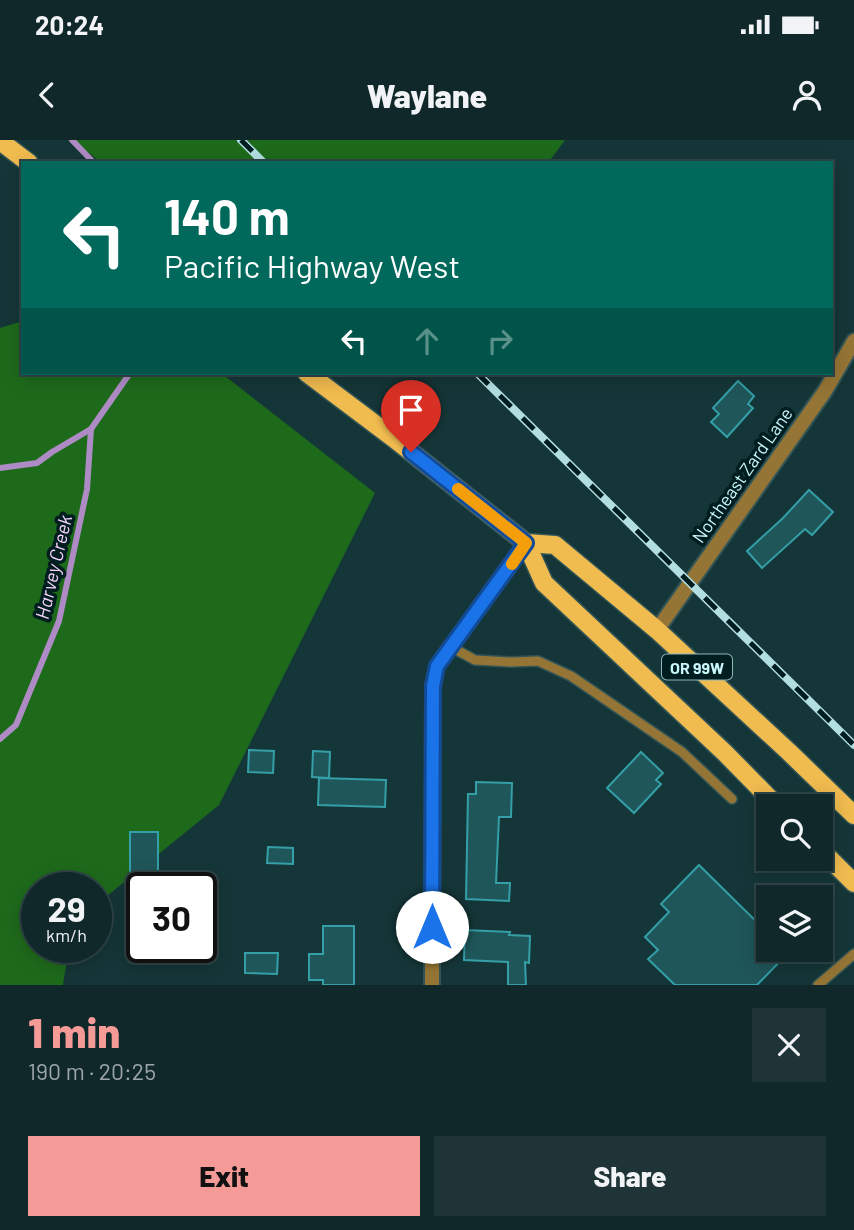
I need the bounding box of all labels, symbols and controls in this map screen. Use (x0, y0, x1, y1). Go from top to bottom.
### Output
text: 20:24 (35, 9, 104, 40)
icon: back (28, 76, 66, 114)
text: Waylane (367, 76, 487, 114)
icon: person (788, 76, 826, 114)
text: 140 m (164, 186, 290, 245)
icon: left (49, 189, 140, 280)
text: Pacific Highway West (164, 246, 460, 284)
icon: left (335, 322, 373, 360)
icon: ahead (408, 322, 446, 360)
icon: right (481, 322, 519, 360)
pin (381, 380, 441, 452)
icon: arrive (392, 391, 430, 429)
street label: Northeast Zard Lane (687, 403, 797, 547)
water label: Harvey Creek (30, 512, 76, 621)
road number: OR 99W (662, 654, 732, 680)
map controls (756, 794, 833, 962)
button: search (756, 794, 833, 871)
speed limit sign: 30 (126, 872, 217, 963)
button: layers (756, 885, 833, 962)
text: 29 (47, 887, 86, 929)
position arrow (395, 890, 469, 964)
text: km/h (46, 924, 87, 946)
text: 1 min (28, 1006, 120, 1056)
button: close (752, 1008, 826, 1082)
text: 190 m · 20:25 (28, 1057, 156, 1085)
button: Exit (28, 1136, 420, 1216)
button: Share (434, 1136, 826, 1216)

